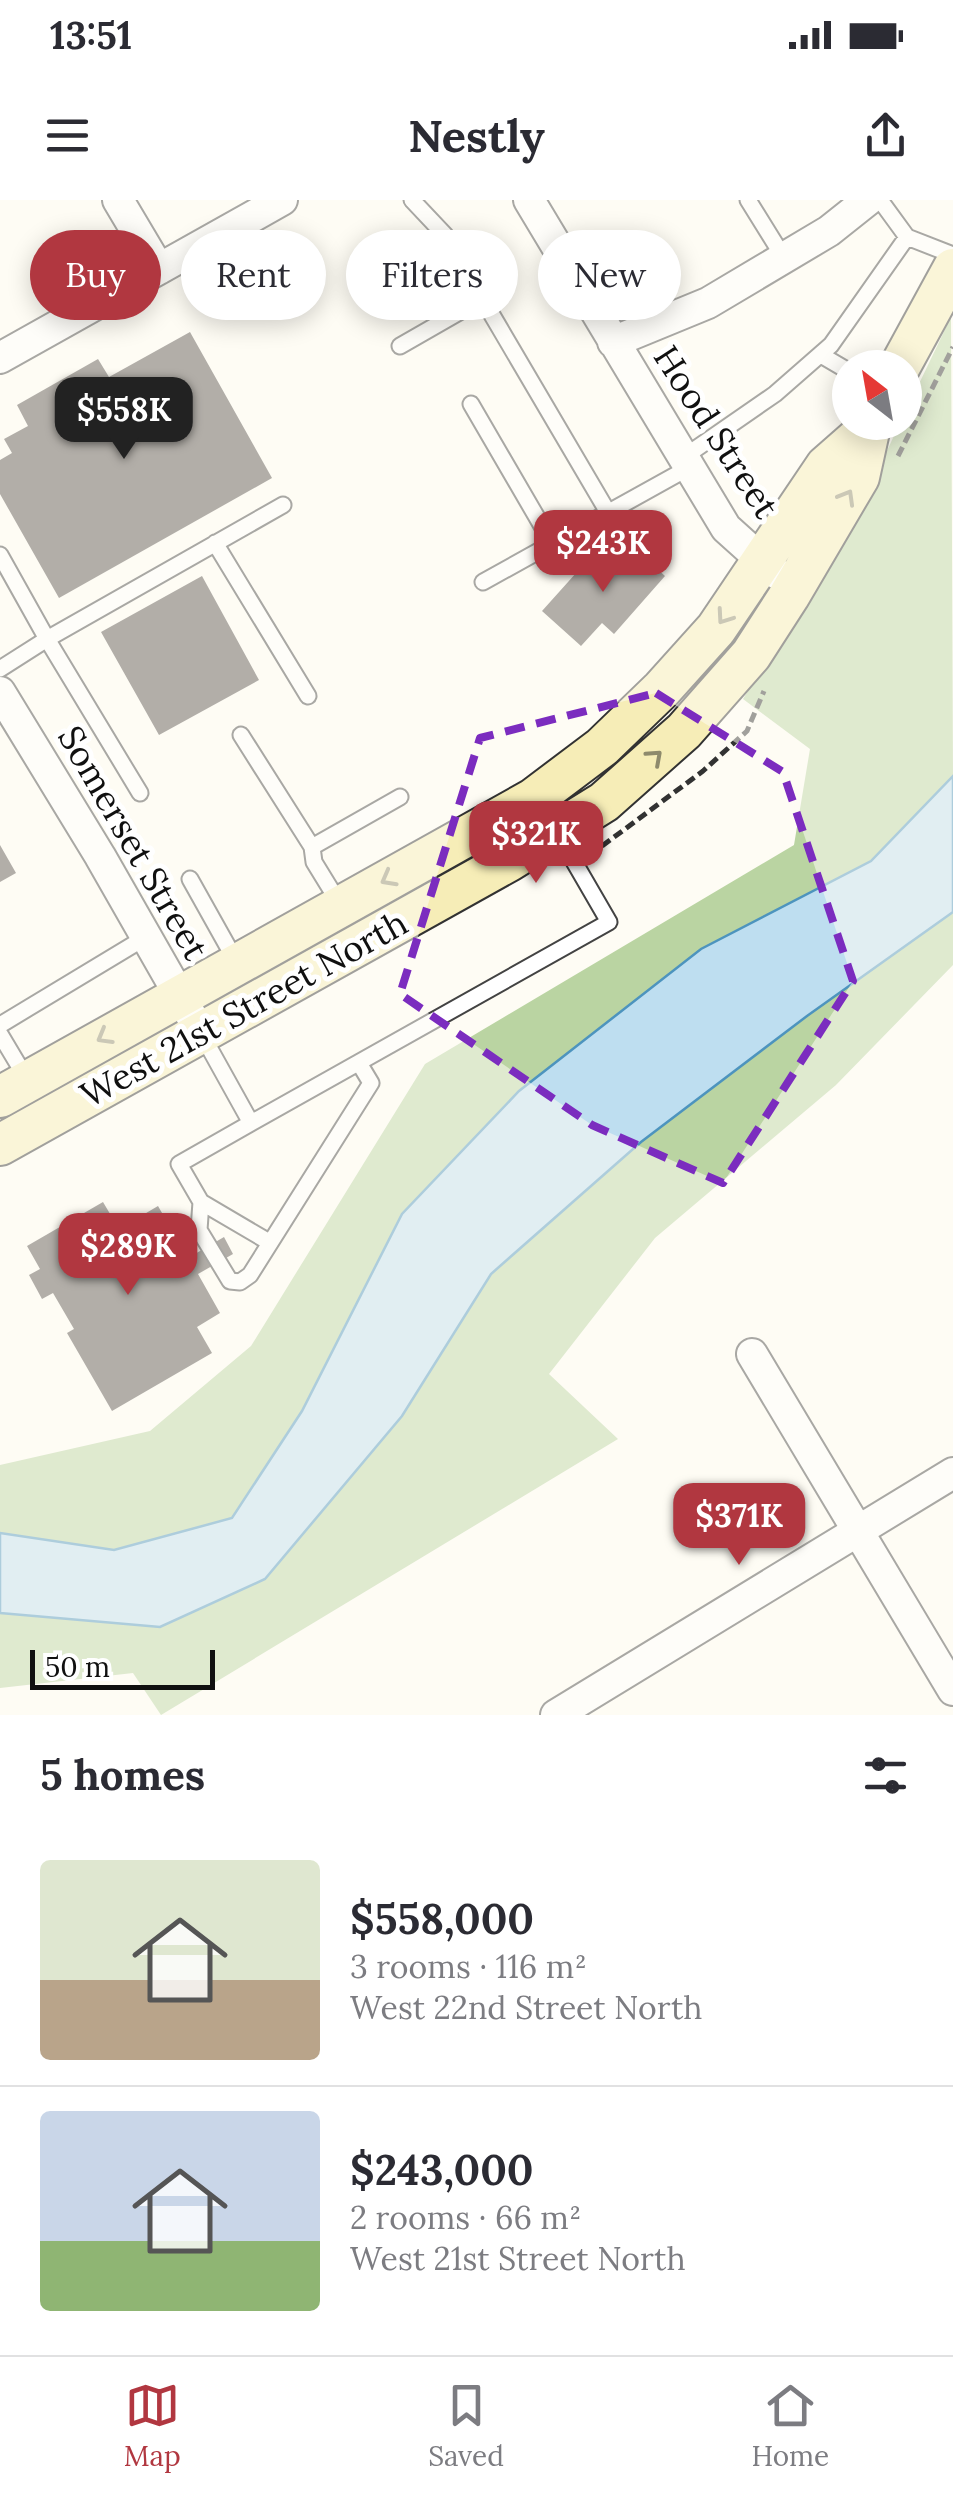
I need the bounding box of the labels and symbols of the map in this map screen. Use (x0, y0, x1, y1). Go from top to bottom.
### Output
street label: Hood Street (644, 337, 789, 527)
north arrow (832, 350, 922, 440)
pin: $558K (54, 377, 194, 462)
one-way arrow (834, 490, 854, 508)
pin: $243K (533, 510, 673, 595)
one-way arrow (718, 606, 736, 625)
street label: Somerset Street (48, 718, 219, 968)
one-way arrow (643, 751, 662, 769)
pin: $321K (466, 801, 606, 886)
one-way arrow (381, 867, 399, 887)
street label: West 21st Street North (72, 900, 415, 1117)
one-way arrow (97, 1025, 115, 1045)
pin: $289K (58, 1213, 198, 1298)
pin: $371K (669, 1483, 809, 1568)
scale bar (30, 1645, 215, 1690)

